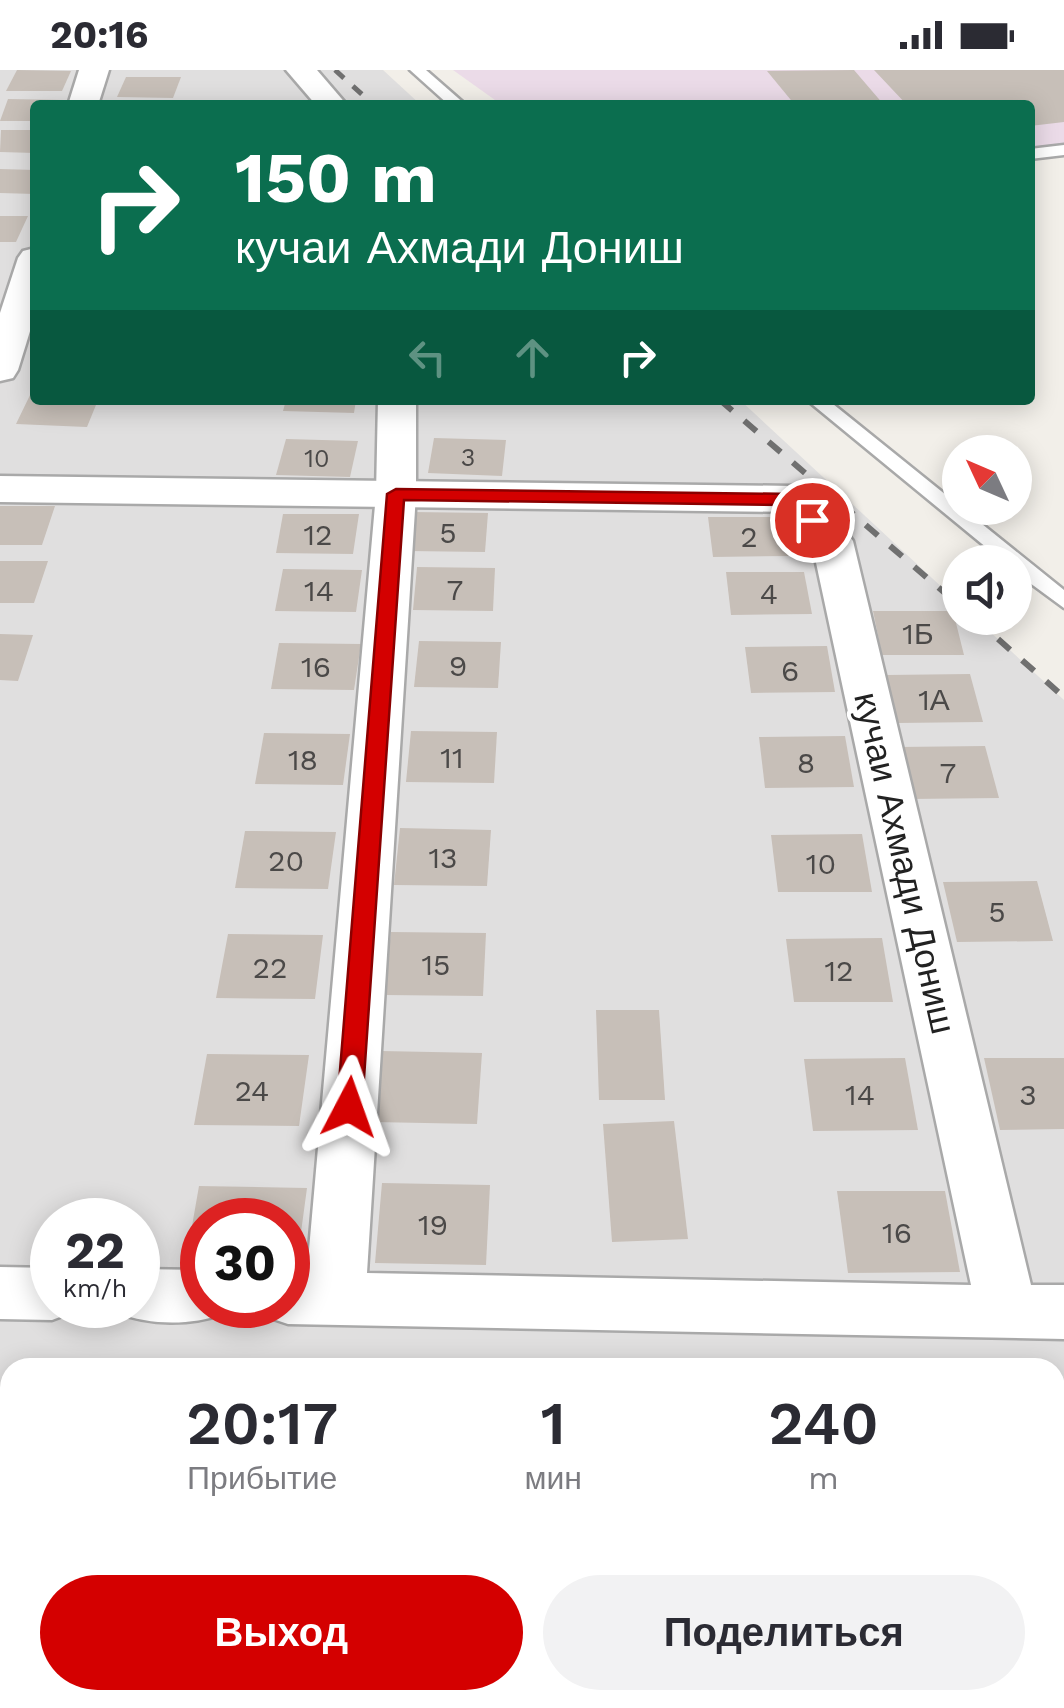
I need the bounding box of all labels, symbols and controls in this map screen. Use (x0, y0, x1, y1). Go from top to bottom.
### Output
text: 20:16 (50, 13, 148, 57)
text: 150 m (235, 137, 437, 219)
icon: right (70, 140, 200, 270)
text: кучаи Ахмади Дониш (235, 221, 684, 274)
icon: left (400, 330, 455, 385)
icon: ahead (505, 330, 560, 385)
icon: right (610, 330, 665, 385)
north arrow (942, 435, 1032, 525)
map controls (942, 435, 1032, 635)
house number: 3 (461, 443, 475, 472)
house number: 10 (304, 444, 330, 473)
pin (770, 478, 855, 563)
icon: arrive (785, 493, 840, 548)
house number: 5 (439, 515, 457, 550)
house number: 12 (303, 517, 333, 552)
house number: 2 (740, 519, 758, 554)
button: sound (942, 545, 1032, 635)
house number: 7 (447, 572, 463, 607)
house number: 14 (304, 573, 334, 608)
house number: 4 (760, 576, 778, 611)
house number: 1Б (902, 616, 934, 651)
house number: 9 (449, 648, 467, 683)
house number: 16 (301, 649, 331, 684)
house number: 6 (781, 653, 799, 688)
house number: 1А (918, 682, 950, 717)
street label: кучаи Ахмади Дониш (845, 688, 965, 1038)
house number: 11 (440, 740, 464, 775)
house number: 18 (288, 742, 318, 777)
house number: 8 (797, 745, 815, 780)
house number: 7 (940, 755, 956, 790)
house number: 13 (428, 840, 458, 875)
house number: 20 (268, 843, 304, 878)
house number: 10 (806, 846, 836, 881)
house number: 5 (988, 894, 1006, 929)
house number: 15 (421, 947, 451, 982)
house number: 22 (253, 950, 287, 985)
house number: 12 (824, 953, 854, 988)
position arrow (297, 1055, 401, 1159)
house number: 24 (235, 1073, 269, 1108)
house number: 14 (845, 1077, 875, 1112)
house number: 3 (1019, 1077, 1037, 1112)
speed limit sign: 30 (180, 1198, 310, 1328)
house number: 19 (418, 1207, 448, 1242)
house number: 16 (882, 1215, 912, 1250)
text: 22 (65, 1221, 125, 1280)
text: km/h (63, 1274, 127, 1303)
text: 20:17 (186, 1388, 338, 1459)
text: 1 (541, 1388, 566, 1459)
text: 240 (768, 1388, 879, 1459)
text: Прибытие (187, 1459, 337, 1497)
text: мин (524, 1459, 582, 1497)
text: m (808, 1459, 839, 1497)
button: Выход (40, 1575, 523, 1690)
button: Поделиться (543, 1575, 1025, 1690)

